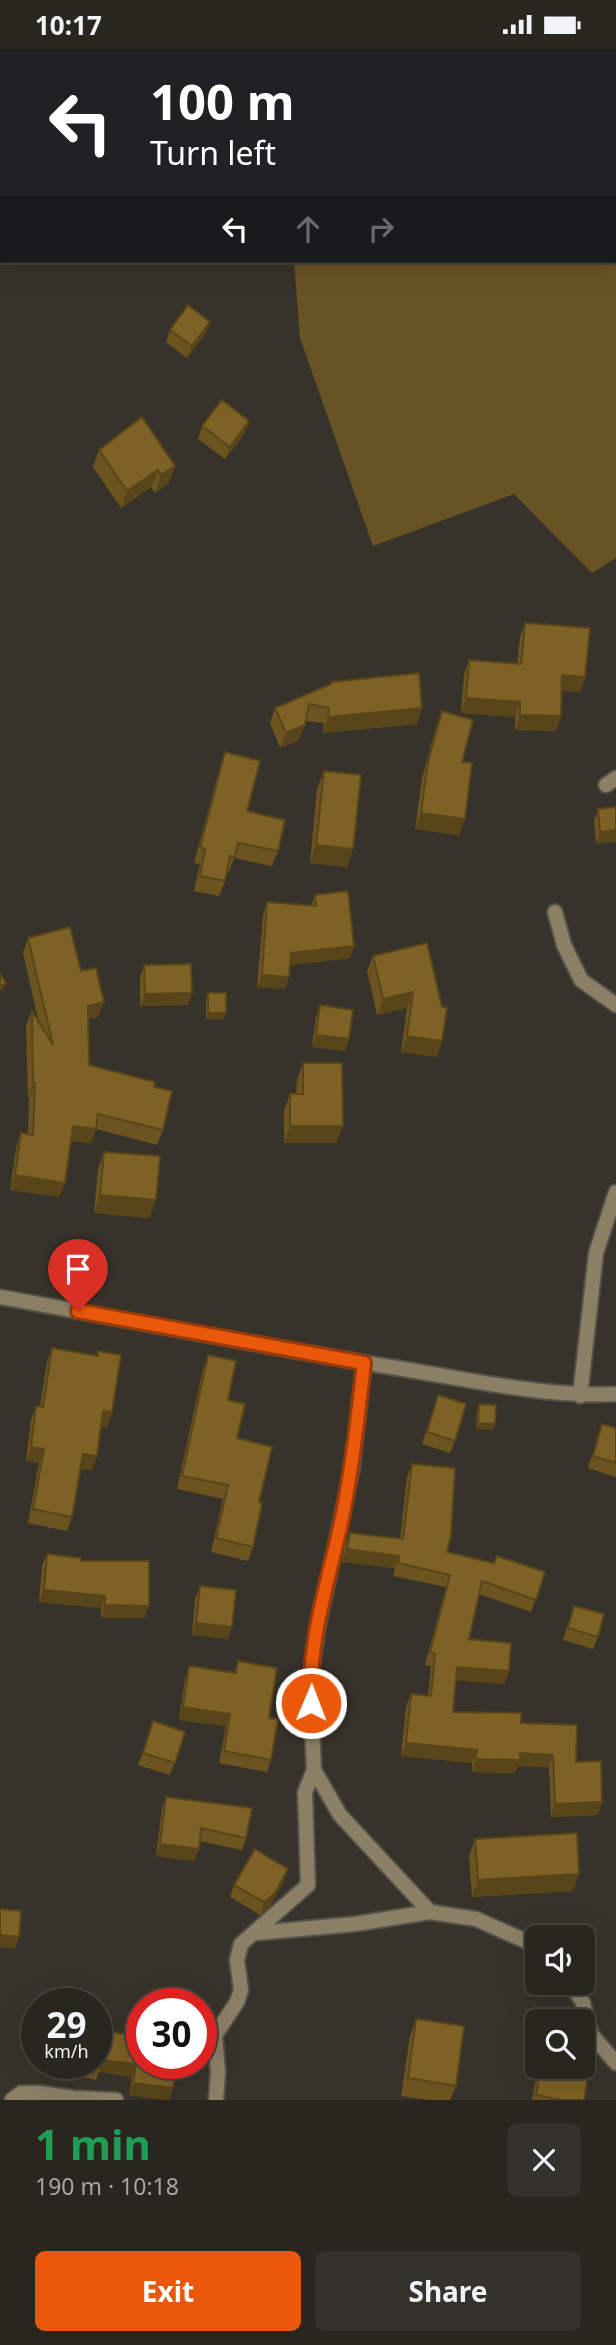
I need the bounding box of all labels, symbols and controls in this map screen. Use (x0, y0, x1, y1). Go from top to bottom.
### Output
text: 10:17 (35, 7, 102, 43)
text: 100 m (150, 68, 295, 134)
icon: left (35, 77, 126, 168)
text: Turn left (150, 131, 276, 174)
icon: left (216, 210, 254, 248)
icon: ahead (289, 210, 327, 248)
icon: right (362, 210, 400, 248)
pin (48, 1239, 108, 1311)
icon: arrive (59, 1250, 97, 1288)
position arrow (274, 1666, 348, 1740)
map controls (525, 1925, 595, 2079)
button: sound (525, 1925, 595, 1995)
speed limit sign: 30 (126, 1988, 217, 2079)
text: 29 (46, 2001, 87, 2048)
button: search (525, 2009, 595, 2079)
text: km/h (44, 2039, 89, 2063)
text: 1 min (35, 2115, 151, 2172)
button: close (507, 2123, 581, 2197)
text: 190 m · 10:18 (35, 2170, 179, 2202)
button: Exit (35, 2251, 301, 2331)
button: Share (315, 2251, 581, 2331)

